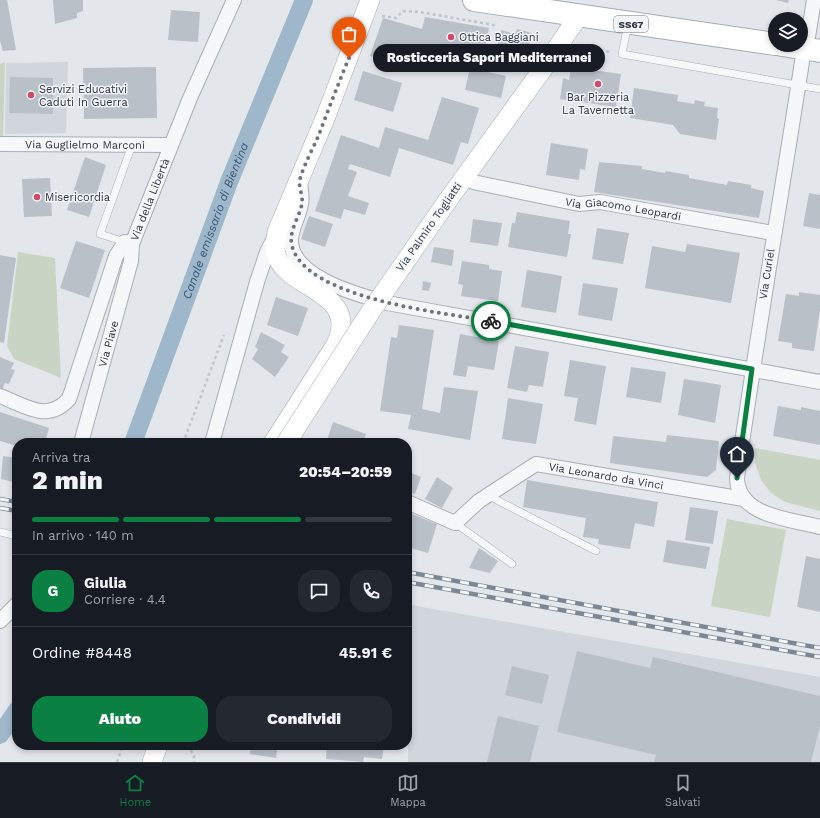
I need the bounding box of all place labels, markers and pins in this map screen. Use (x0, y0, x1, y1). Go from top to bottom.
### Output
pin (332, 17, 366, 58)
place label: Ottica Baggiani (459, 31, 539, 44)
marker: Ottica Baggiani (446, 32, 456, 42)
callout: Rosticceria Sapori Mediterranei (373, 44, 605, 72)
marker: Bar Pizzeria La Tavernetta (593, 79, 603, 89)
place label: Servizi Educativi Caduti In Guerra (39, 83, 128, 109)
marker: Servizi Educativi Caduti In Guerra (26, 90, 36, 100)
place label: Bar Pizzeria La Tavernetta (562, 91, 634, 117)
place label: Misericordia (45, 191, 110, 204)
marker: Misericordia (32, 192, 42, 202)
pin (720, 437, 754, 478)

